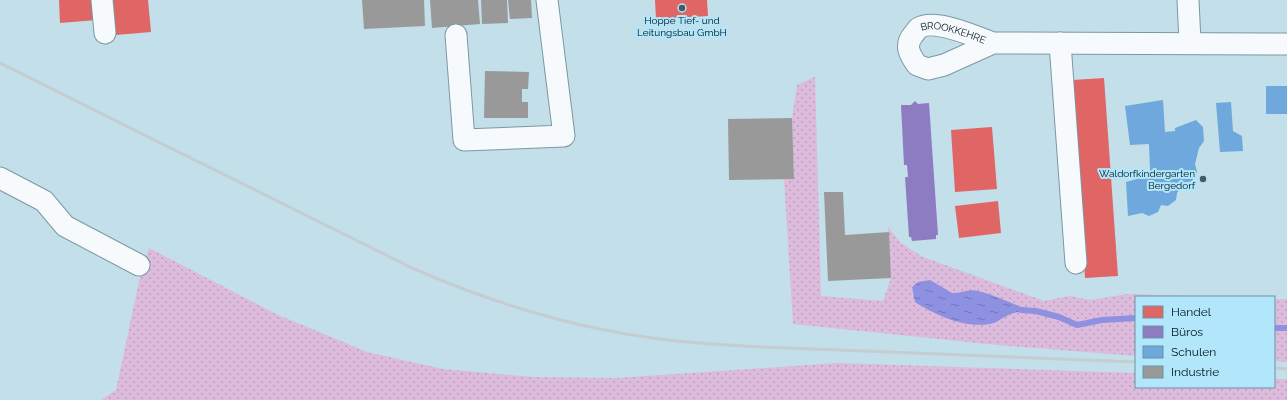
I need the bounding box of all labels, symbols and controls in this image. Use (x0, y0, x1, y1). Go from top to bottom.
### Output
marker: Hoppe Tief- und Leitungsbau GmbH (677, 3, 687, 13)
place label: Hoppe Tief- und Leitungsbau GmbH (637, 15, 727, 38)
street label: BROOKKEHRE (919, 20, 988, 45)
place label: Waldorfkindergarten Bergedorf (1099, 168, 1196, 191)
marker: Waldorfkindergarten Bergedorf (1198, 174, 1208, 184)
legend (1135, 296, 1275, 388)
text: Handel (1171, 305, 1212, 319)
text: Büros (1171, 325, 1203, 339)
text: Schulen (1171, 345, 1216, 359)
text: Industrie (1171, 365, 1219, 379)

